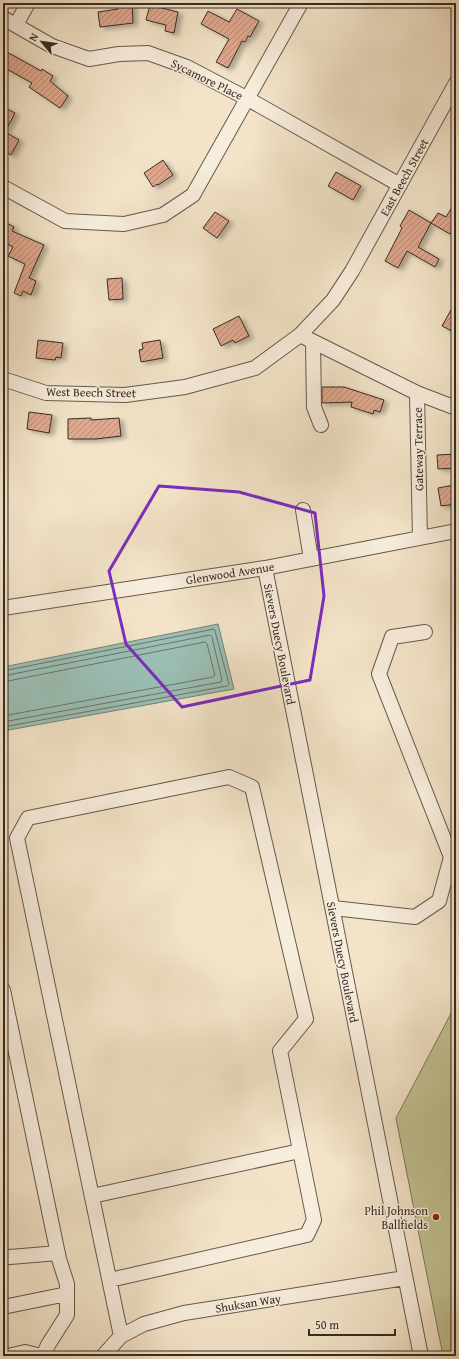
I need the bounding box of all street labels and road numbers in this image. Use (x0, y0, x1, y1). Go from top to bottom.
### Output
street label: Sycamore Place (168, 54, 246, 104)
street label: East Beech Street (376, 134, 433, 219)
street label: West Beech Street (46, 383, 137, 401)
street label: Gateway Terrace (409, 407, 427, 491)
street label: Glenwood Avenue (185, 558, 276, 588)
street label: Sievers Duecy Boulevard (260, 582, 300, 707)
street label: Sievers Duecy Boulevard (323, 900, 363, 1025)
street label: Shuksan Way (214, 1289, 282, 1317)

